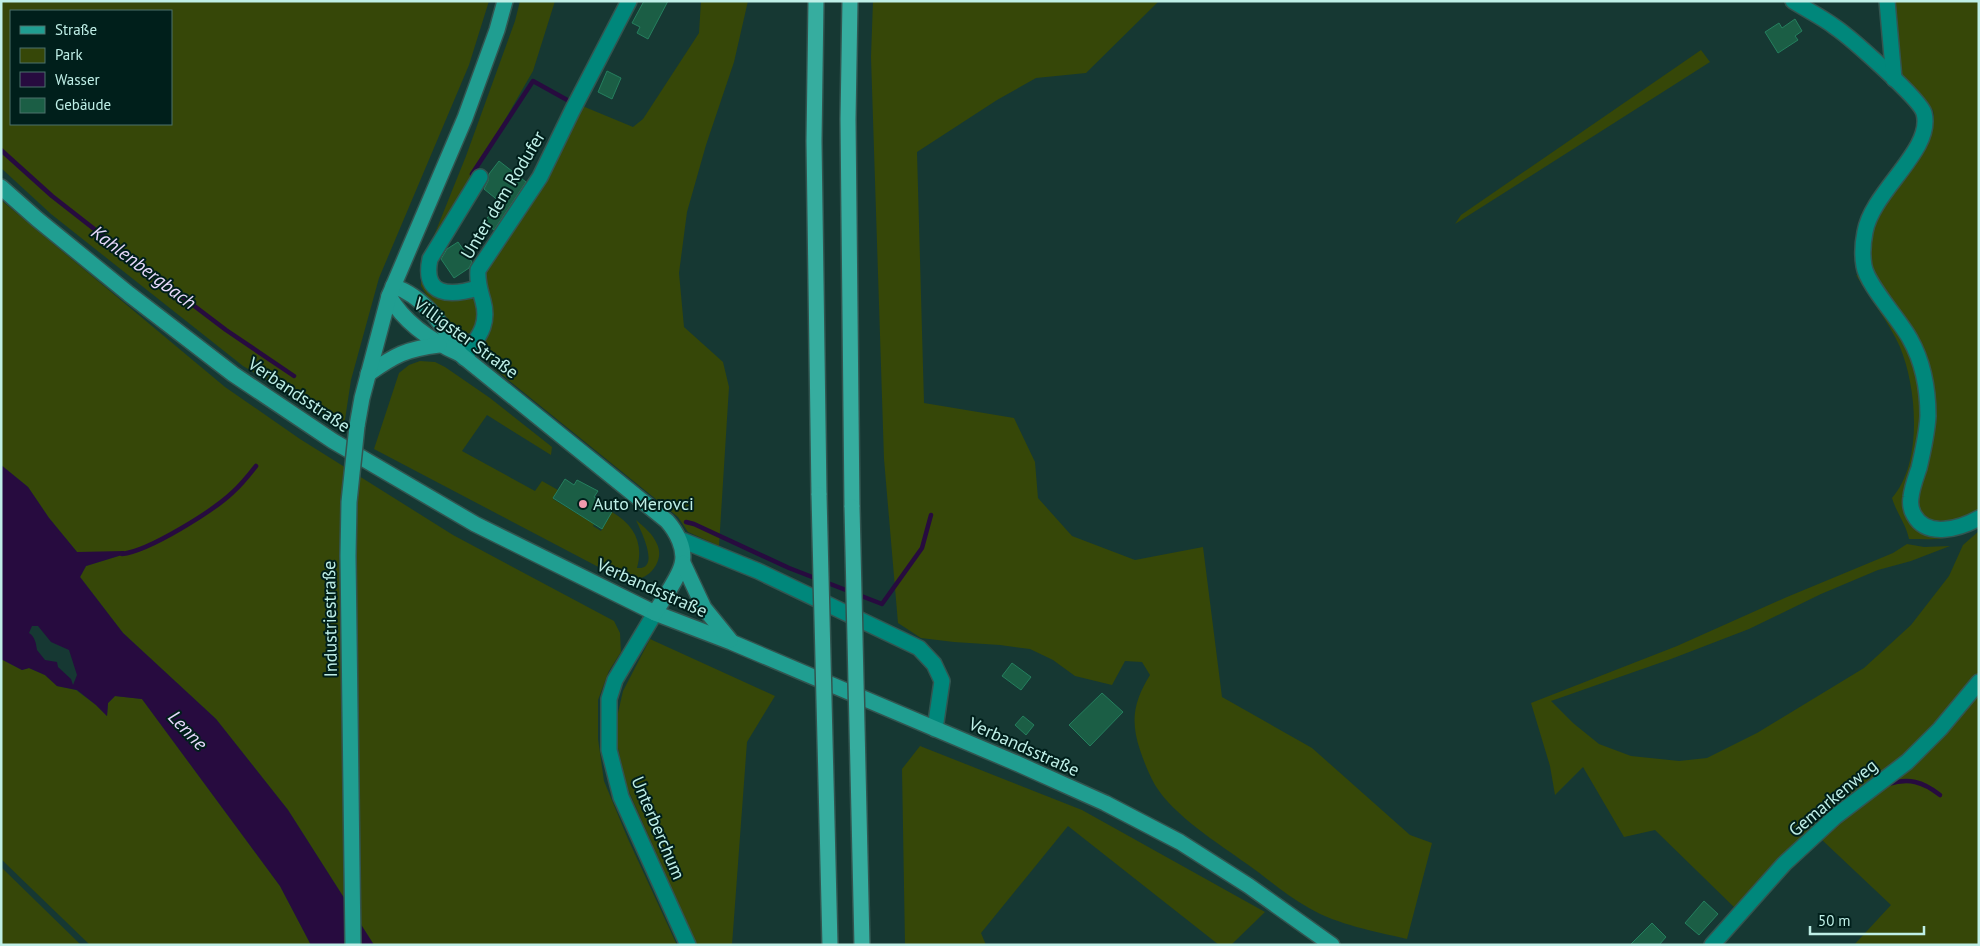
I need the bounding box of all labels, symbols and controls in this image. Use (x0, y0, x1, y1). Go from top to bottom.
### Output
legend (10, 10, 172, 125)
text: Straße (55, 20, 97, 39)
text: Park (55, 45, 83, 64)
text: Wasser (55, 70, 100, 89)
text: Gebäude (55, 95, 111, 114)
street label: Unter dem Rodufer (455, 126, 550, 263)
water label: Kahlenbergbach (87, 220, 201, 314)
street label: Villigster Straße (409, 291, 523, 383)
street label: Verbandsstraße (243, 351, 355, 437)
place label: Auto Merovci (593, 492, 694, 515)
marker: Auto Merovci (577, 498, 589, 510)
street label: Verbandsstraße (592, 552, 711, 622)
street label: Industriestraße (317, 560, 342, 678)
water label: Lenne (163, 705, 213, 755)
street label: Verbandsstraße (964, 711, 1083, 781)
street label: Gemarkenweg (1784, 754, 1882, 841)
street label: Unterberchum (626, 773, 691, 883)
scale bar (1810, 904, 1924, 936)
text: 50 m (1818, 911, 1851, 930)

